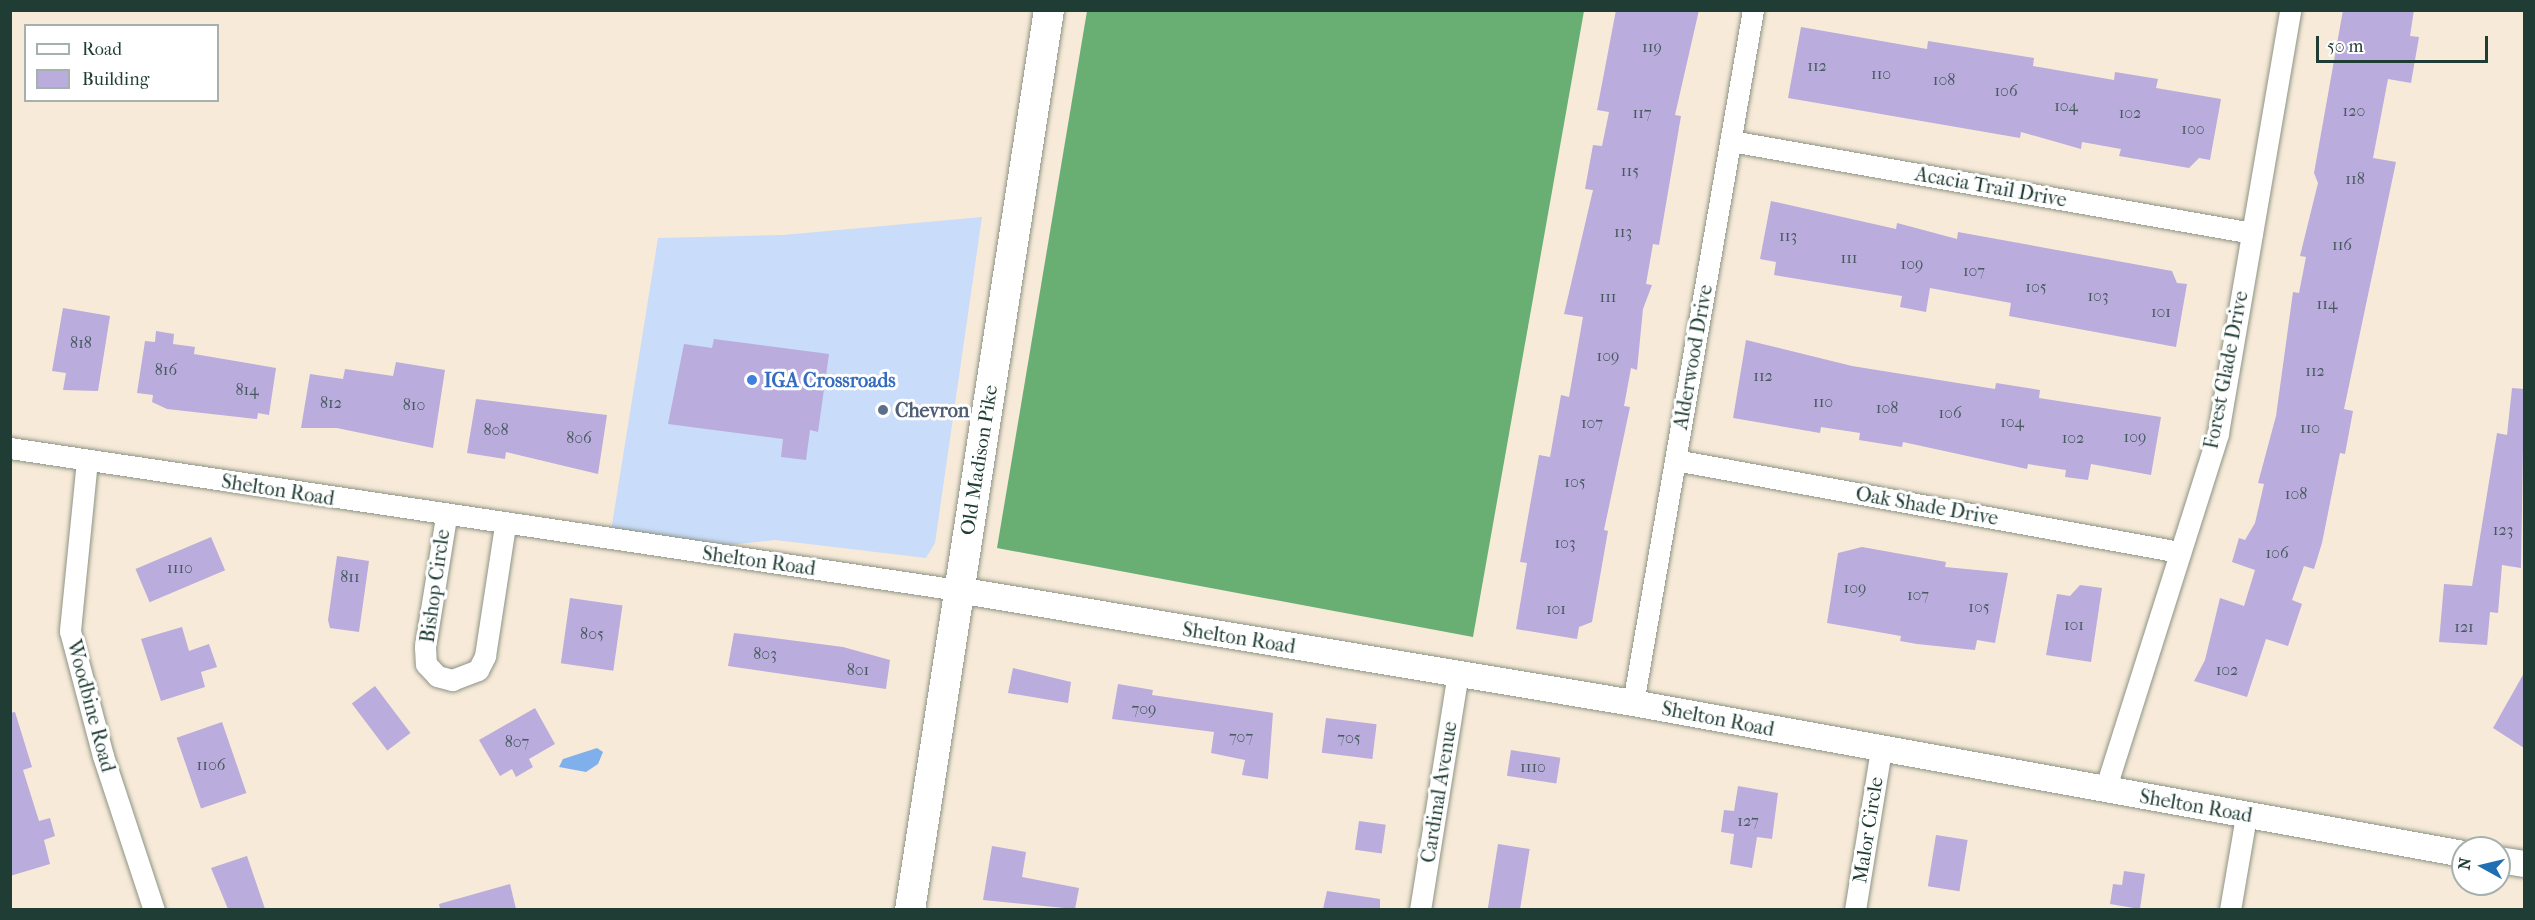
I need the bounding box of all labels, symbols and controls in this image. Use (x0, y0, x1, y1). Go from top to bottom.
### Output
legend (24, 24, 219, 102)
scale bar (2319, 24, 2492, 62)
text: 50 m (2327, 36, 2363, 57)
house number: 119 (1642, 37, 1662, 57)
text: Road (82, 39, 122, 60)
house number: 112 (1807, 56, 1827, 76)
house number: 110 (1871, 64, 1891, 84)
text: Building (82, 69, 149, 90)
house number: 108 (1933, 70, 1955, 90)
house number: 106 (1994, 81, 2018, 101)
house number: 104 (2054, 96, 2078, 116)
house number: 120 (2343, 101, 2365, 121)
house number: 117 (1632, 103, 1652, 123)
house number: 102 (2119, 103, 2141, 123)
house number: 100 (2181, 119, 2205, 139)
house number: 115 (1621, 161, 1639, 181)
street label: Acacia Trail Drive (1913, 162, 2069, 212)
house number: 118 (2345, 169, 2365, 189)
house number: 113 (1614, 222, 1632, 242)
house number: 113 (1779, 226, 1797, 246)
house number: 116 (2332, 235, 2352, 255)
house number: 111 (1840, 248, 1858, 268)
house number: 109 (1901, 254, 1923, 274)
house number: 107 (1963, 261, 1985, 281)
house number: 105 (2025, 277, 2047, 297)
street label: Alderwood Drive (1668, 283, 1718, 431)
house number: 103 (2087, 286, 2109, 306)
house number: 111 (1599, 287, 1617, 307)
street label: Forest Glade Drive (2199, 289, 2253, 451)
house number: 114 (2317, 294, 2337, 314)
house number: 101 (2151, 302, 2171, 322)
house number: 818 (70, 333, 92, 353)
house number: 109 (1597, 346, 1619, 366)
house number: 816 (155, 360, 177, 380)
house number: 112 (2305, 361, 2325, 381)
house number: 112 (1753, 366, 1773, 386)
place label: IGA Crossroads (764, 368, 896, 392)
marker: IGA Crossroads (745, 373, 759, 387)
house number: 814 (235, 380, 259, 400)
street label: Old Madison Pike (955, 383, 1003, 537)
house number: 110 (1813, 392, 1833, 412)
house number: 812 (320, 393, 342, 413)
house number: 810 (403, 395, 425, 415)
place label: Chevron (895, 398, 969, 422)
house number: 108 (1876, 398, 1898, 418)
marker: Chevron (876, 403, 890, 417)
house number: 106 (1938, 403, 1962, 423)
house number: 104 (2000, 412, 2024, 432)
house number: 107 (1581, 413, 1603, 433)
house number: 110 (2300, 418, 2320, 438)
house number: 808 (484, 420, 508, 440)
house number: 109 (2124, 427, 2146, 447)
house number: 806 (566, 428, 592, 448)
house number: 102 (2062, 428, 2084, 448)
street label: Shelton Road (220, 469, 336, 511)
house number: 105 (1564, 472, 1586, 492)
street label: Oak Shade Drive (1854, 482, 2000, 530)
house number: 108 (2285, 484, 2307, 504)
house number: 123 (2493, 520, 2513, 540)
street label: Bishop Circle (415, 528, 455, 644)
house number: 103 (1554, 533, 1576, 553)
street label: Shelton Road (701, 541, 817, 581)
house number: 106 (2265, 543, 2289, 563)
house number: 1110 (167, 558, 193, 578)
house number: 811 (340, 567, 360, 587)
house number: 109 (1844, 578, 1866, 598)
house number: 107 (1907, 585, 1929, 605)
house number: 105 (1968, 597, 1990, 617)
house number: 101 (1546, 599, 1566, 619)
house number: 101 (2064, 615, 2084, 635)
street label: Shelton Road (1181, 617, 1297, 659)
house number: 121 (2454, 617, 2474, 637)
house number: 805 (580, 624, 604, 644)
street label: Woodbine Road (62, 637, 120, 775)
house number: 803 (753, 644, 777, 664)
house number: 801 (847, 660, 869, 680)
house number: 102 (2216, 660, 2238, 680)
street label: Shelton Road (1660, 696, 1776, 742)
house number: 709 (1132, 699, 1156, 719)
street label: Cardinal Avenue (1416, 719, 1462, 865)
house number: 707 (1229, 727, 1253, 747)
house number: 705 (1337, 728, 1361, 748)
house number: 807 (505, 732, 529, 752)
house number: 1106 (197, 755, 225, 775)
house number: 1110 (1520, 757, 1546, 777)
street label: Malor Circle (1848, 775, 1888, 885)
street label: Shelton Road (2138, 784, 2254, 828)
house number: 127 (1737, 811, 1759, 831)
north arrow (2451, 836, 2511, 896)
text: N (2454, 856, 2475, 871)

